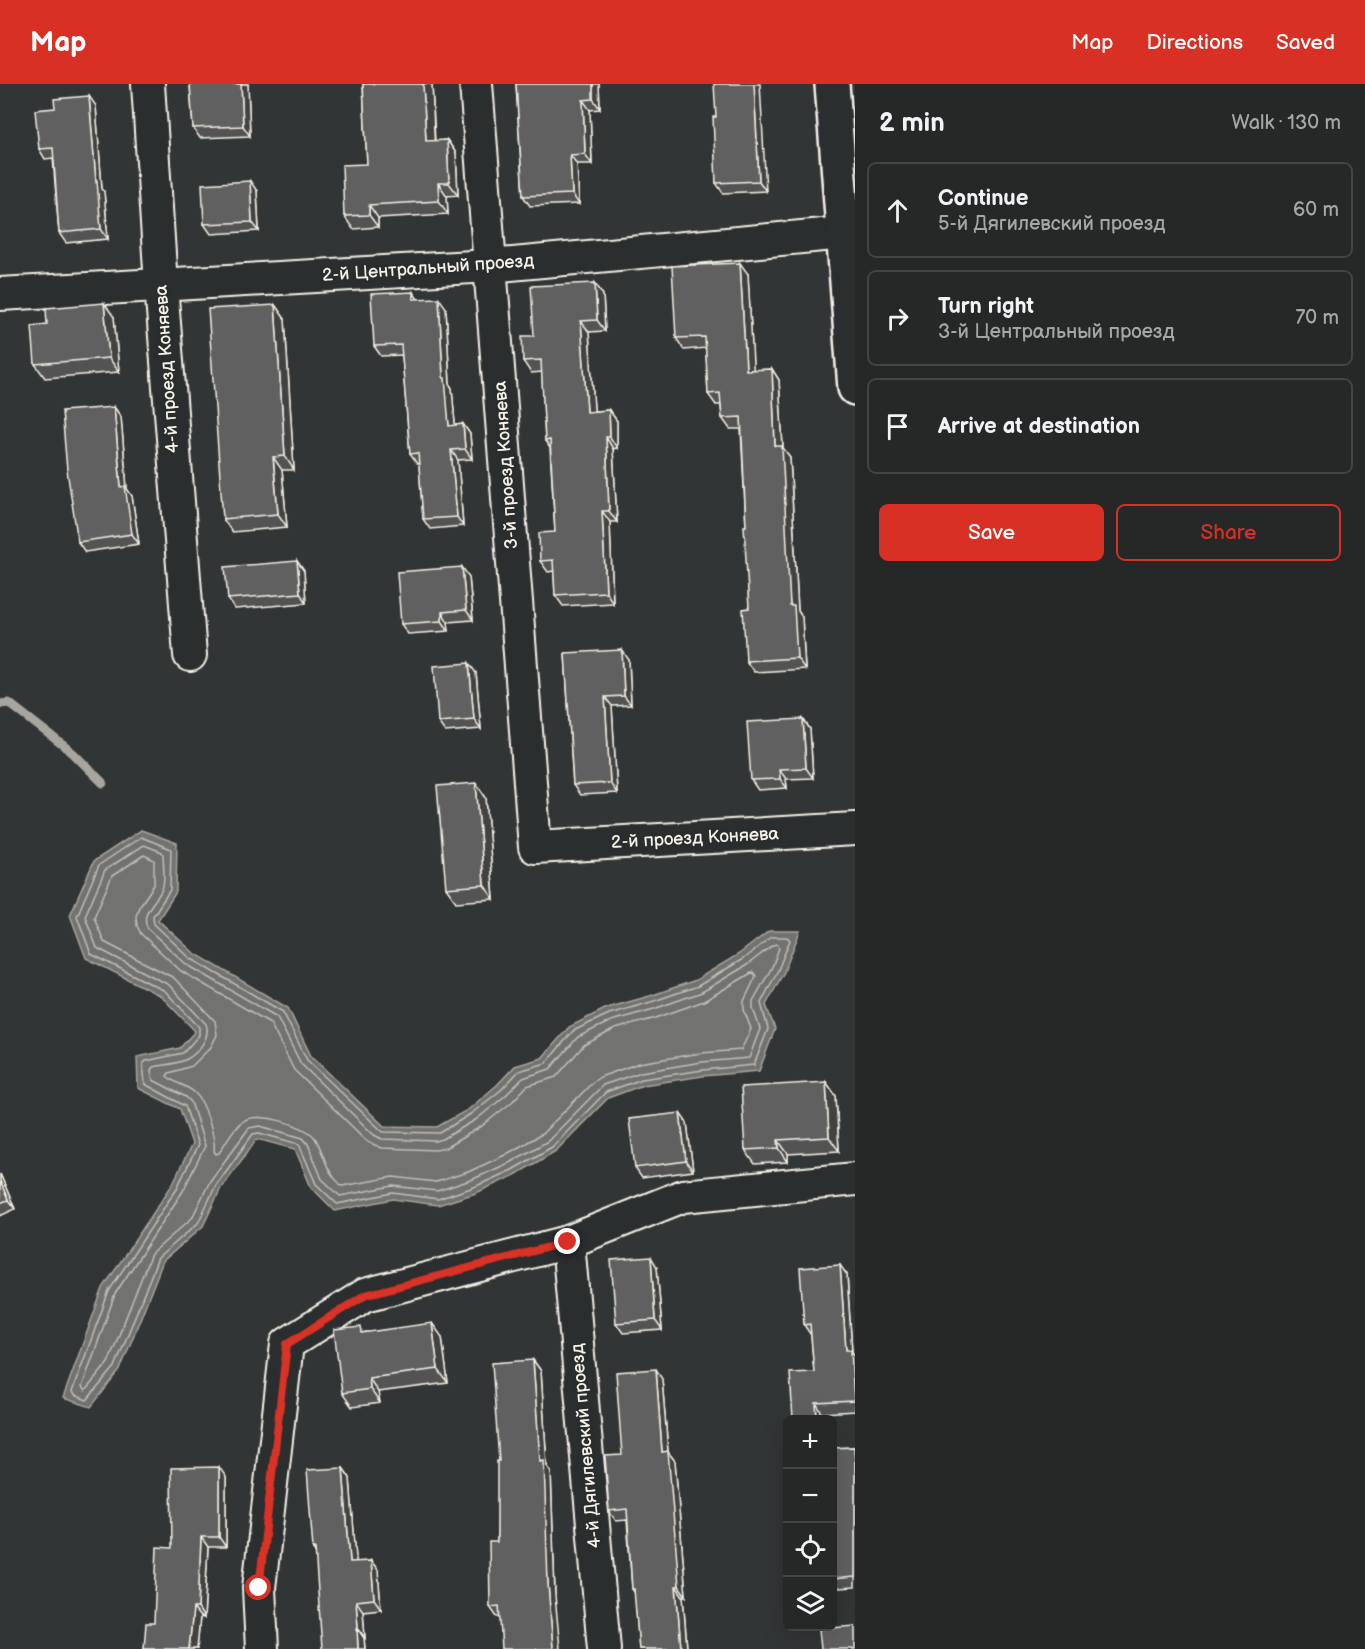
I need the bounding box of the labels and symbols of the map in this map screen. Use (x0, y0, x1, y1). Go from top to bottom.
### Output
street label: 2-й Центральный проезд (321, 250, 535, 286)
street label: 4-й проезд Коняева (151, 284, 183, 454)
street label: 3-й проезд Коняева (490, 380, 522, 550)
street label: 2-й проезд Коняева (611, 823, 780, 853)
route end (554, 1228, 580, 1254)
street label: 4-й Дягилевский проезд (567, 1343, 605, 1549)
route start (245, 1574, 271, 1600)

